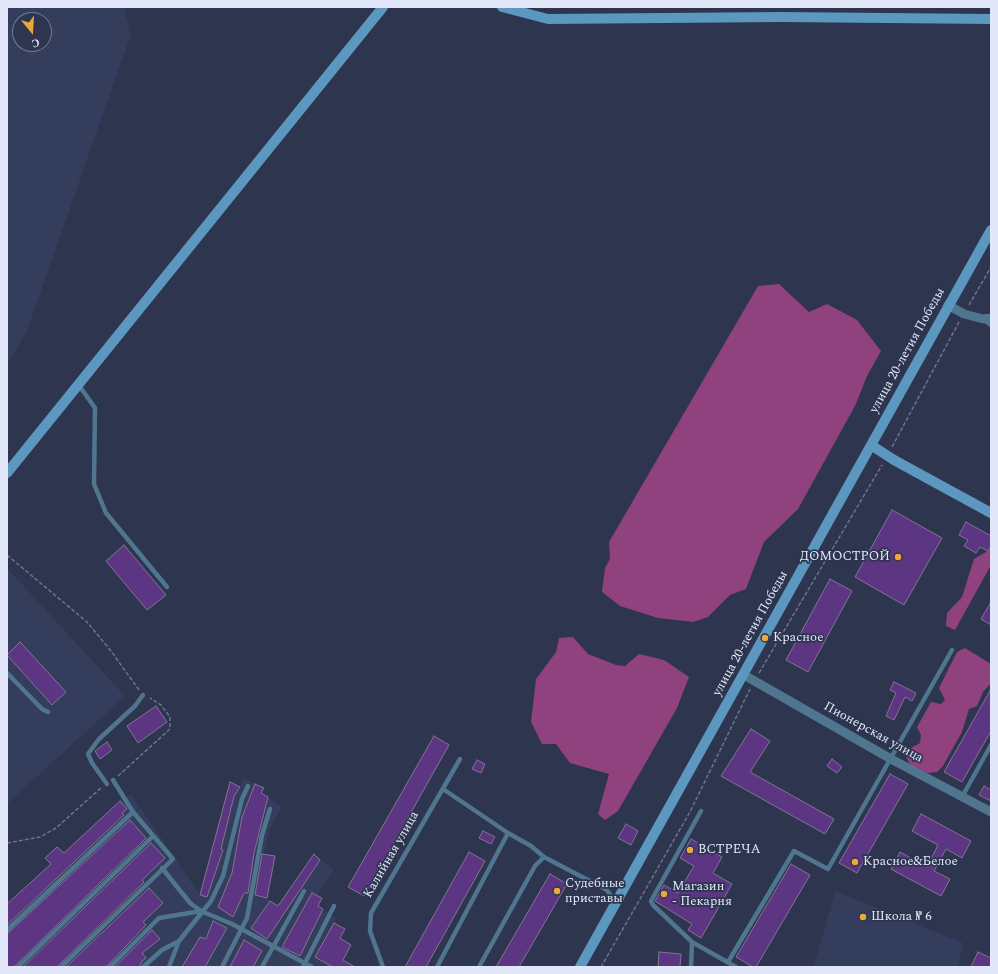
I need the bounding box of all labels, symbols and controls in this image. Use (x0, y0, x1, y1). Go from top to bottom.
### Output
north arrow (12, 12, 52, 52)
text: С (29, 34, 42, 52)
street label: улица 20-летия Победы (867, 286, 949, 416)
place label: ДОМОСТРОЙ (800, 549, 890, 565)
marker: ДОМОСТРОЙ (893, 552, 903, 562)
street label: улица 20-летия Победы (710, 569, 792, 699)
place label: Красное (773, 630, 823, 646)
marker: Красное (760, 633, 770, 643)
street label: Пионерская улица (821, 699, 925, 767)
street label: Калийная улица (361, 809, 423, 901)
place label: ВСТРЕЧА (698, 842, 761, 858)
marker: ВСТРЕЧА (685, 845, 695, 855)
place label: Красное&Белое (863, 854, 958, 870)
marker: Красное&Белое (850, 857, 860, 867)
place label: Судебные приставы (565, 876, 625, 907)
place label: Магазин - Пекарня (672, 879, 732, 910)
marker: Судебные приставы (552, 886, 562, 896)
marker: Магазин - Пекарня (659, 889, 669, 899)
place label: Школа № 6 (871, 909, 932, 925)
marker: Школа № 6 (858, 912, 868, 922)

